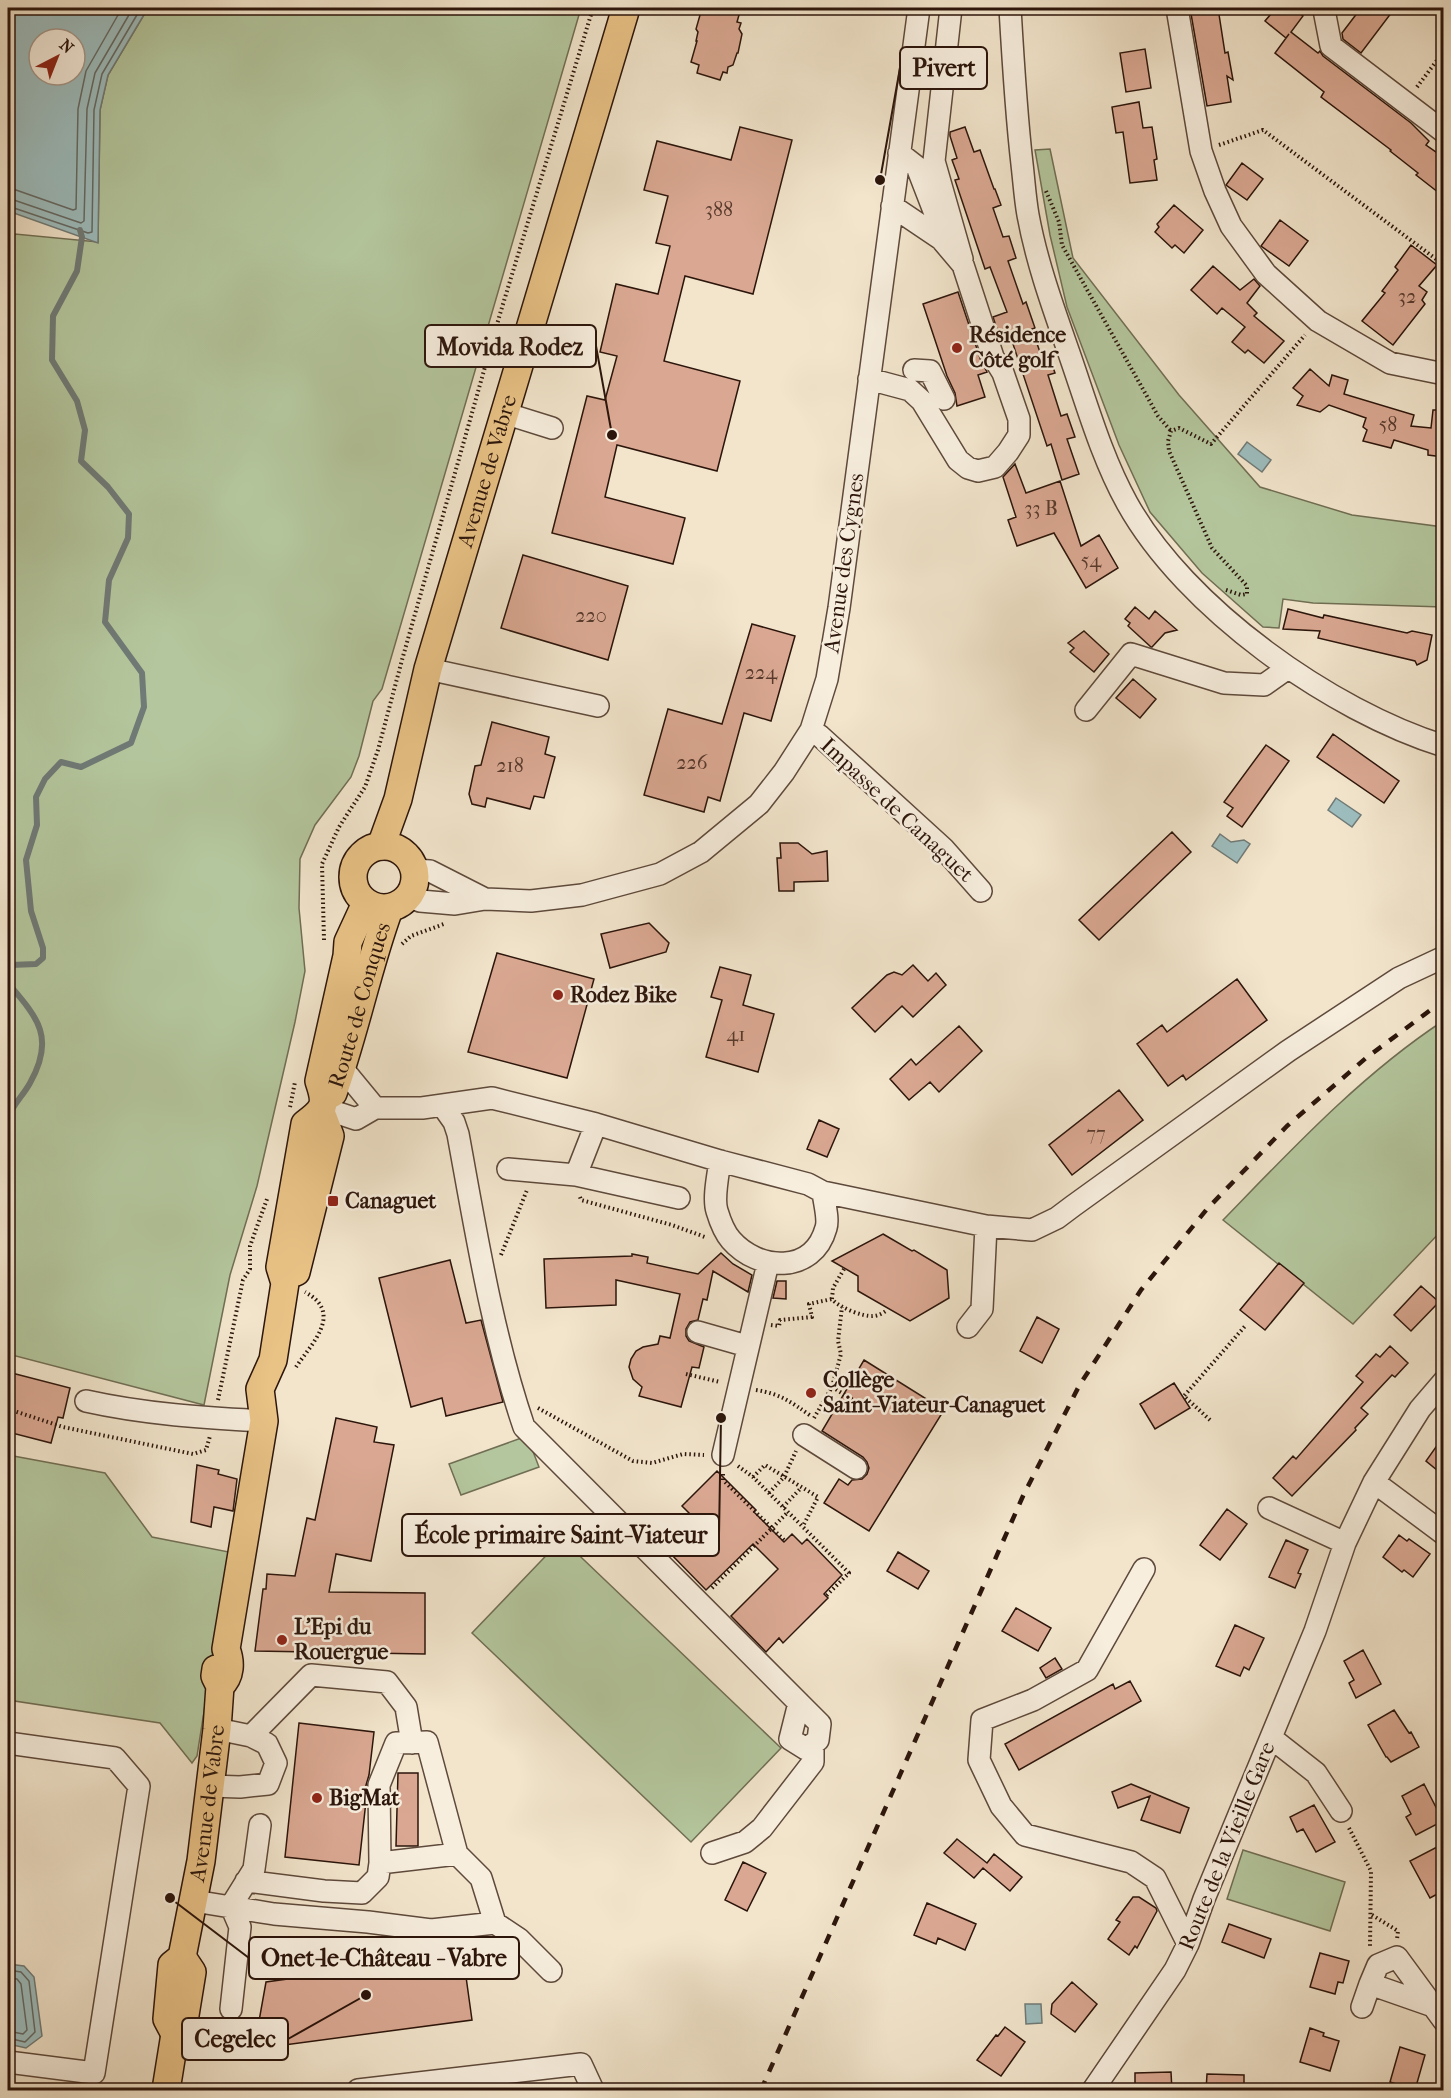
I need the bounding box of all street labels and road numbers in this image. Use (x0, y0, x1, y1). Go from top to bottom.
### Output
street label: Avenue de Vabre (452, 392, 522, 551)
street label: Avenue des Cygnes (818, 471, 869, 655)
street label: Impasse de Canaguet (815, 732, 979, 888)
street label: Route de Conques (323, 919, 396, 1091)
street label: Avenue de Vabre (184, 1723, 230, 1885)
street label: Route de la Vieille Gare (1173, 1738, 1281, 1954)

